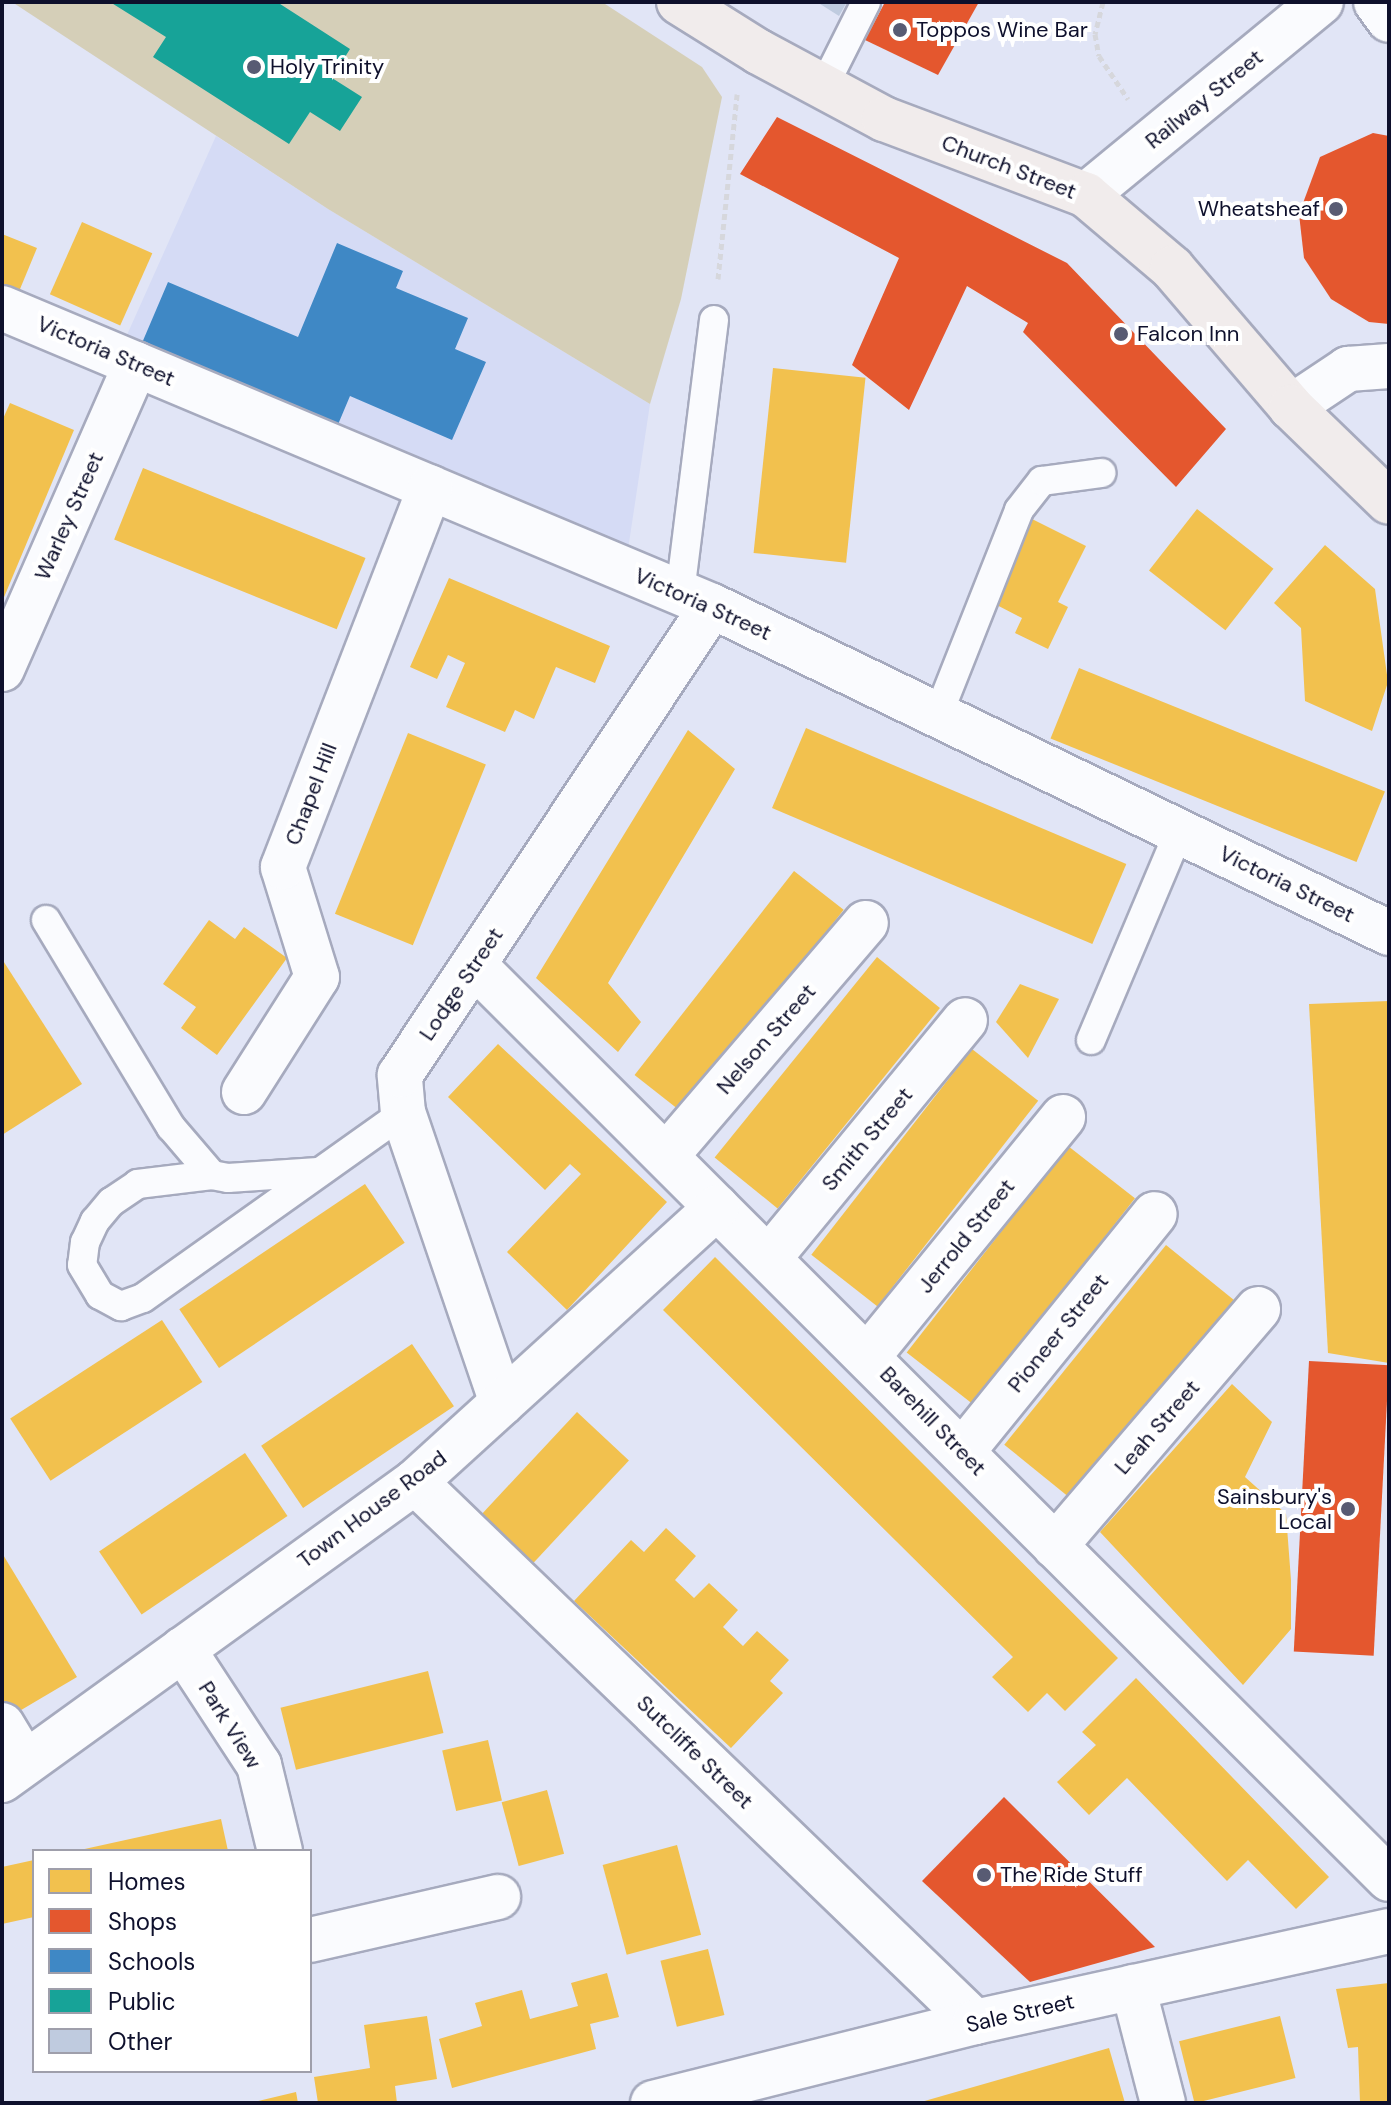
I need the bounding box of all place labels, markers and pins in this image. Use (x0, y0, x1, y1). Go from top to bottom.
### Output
place label: Toppos Wine Bar (916, 17, 1088, 43)
marker: Toppos Wine Bar (891, 21, 909, 39)
place label: Holy Trinity (270, 54, 384, 80)
marker: Holy Trinity (245, 58, 263, 76)
place label: Wheatsheaf (1198, 196, 1320, 222)
marker: Wheatsheaf (1327, 200, 1345, 218)
place label: Falcon Inn (1137, 321, 1239, 347)
marker: Falcon Inn (1112, 325, 1130, 343)
place label: Sainsbury's Local (1217, 1483, 1332, 1534)
marker: Sainsbury's Local (1339, 1500, 1357, 1518)
place label: The Ride Stuff (1000, 1862, 1143, 1888)
marker: The Ride Stuff (975, 1866, 993, 1884)

